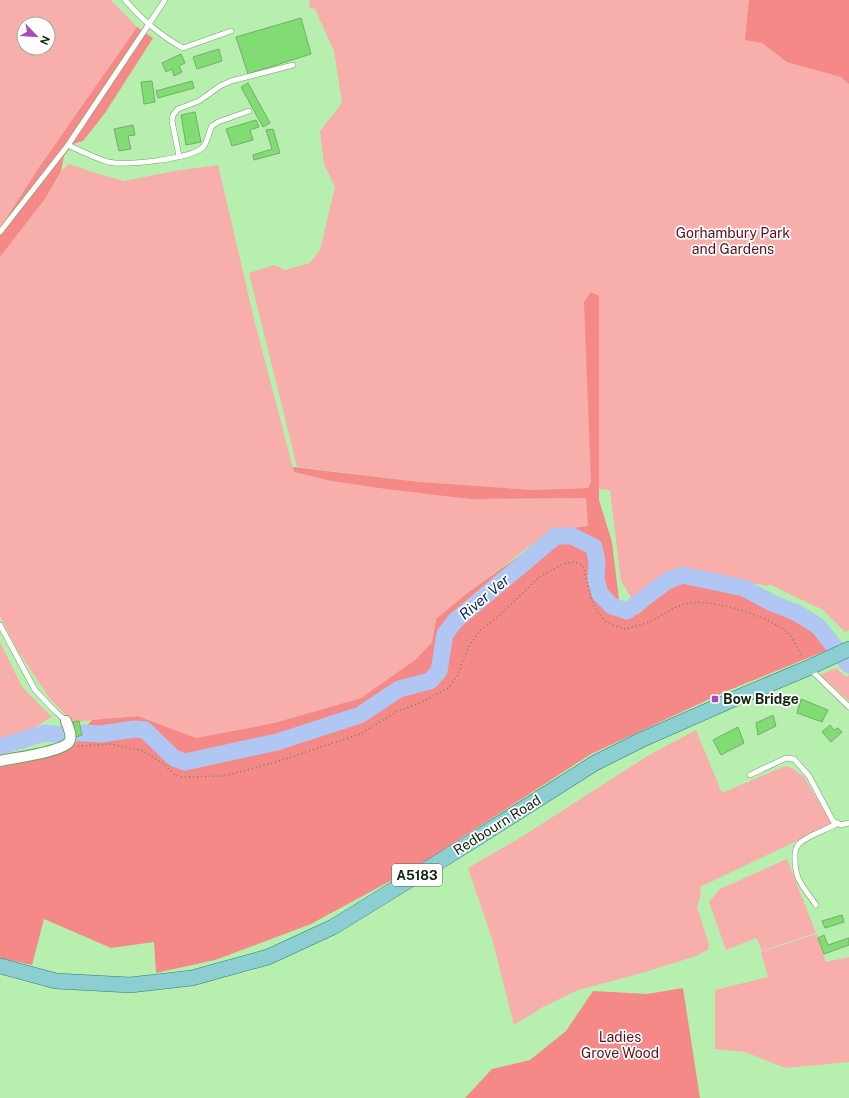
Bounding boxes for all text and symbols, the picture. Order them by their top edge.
north arrow [16,16,56,56]
text: N [38,34,52,47]
park label: Gorhambury Park and Gardens [676,225,790,257]
water label: River Ver [455,571,513,623]
place label: Bow Bridge [723,691,799,707]
marker: Bow Bridge [710,694,720,704]
street label: Redbourn Road [450,792,544,858]
road number: A5183 [392,864,442,886]
park label: Ladies Grove Wood [581,1029,659,1061]

